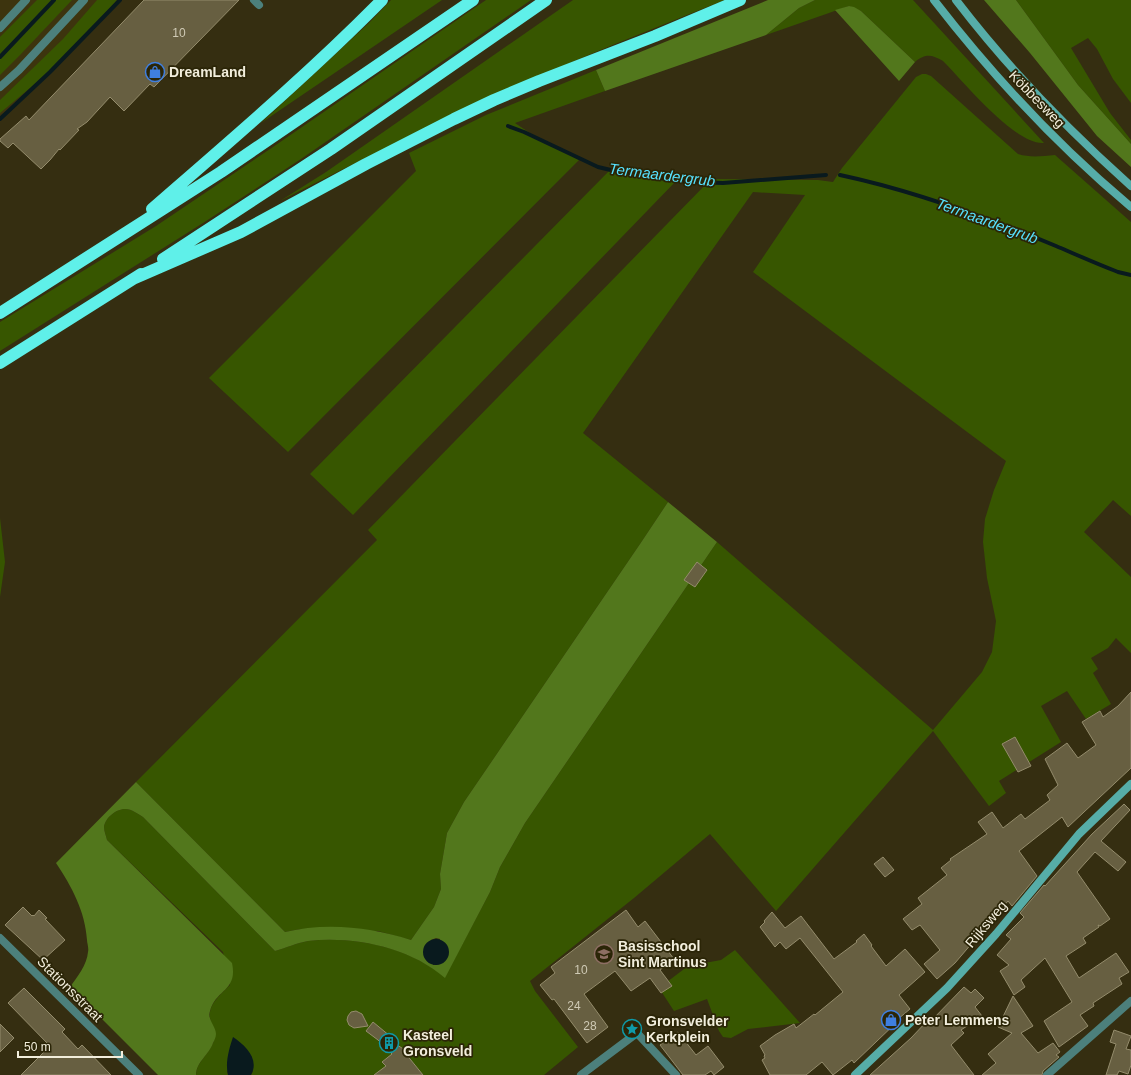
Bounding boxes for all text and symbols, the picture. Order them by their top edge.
house number: 10 [172,26,186,40]
shop icon: DreamLand [144,61,166,83]
place label: DreamLand [169,64,246,80]
street label: Köbbesweg [1006,67,1068,131]
water label: Termaardergrub [608,160,716,189]
water label: Termaardergrub [934,194,1040,247]
street label: Rijksweg [962,897,1010,951]
place label: Basisschool Sint Martinus [618,938,707,970]
school or university icon: Basisschool Sint Martinus [593,943,615,965]
street label: Stationsstraat [34,953,106,1025]
house number: 10 [574,963,588,977]
house number: 24 [567,999,581,1013]
shop icon: Peter Lemmens [880,1009,902,1031]
place label: Peter Lemmens [905,1012,1009,1028]
place label: Gronsvelder Kerkplein [646,1013,729,1045]
place icon: Gronsvelder Kerkplein [621,1018,643,1040]
house number: 28 [583,1019,597,1033]
place label: Kasteel Gronsveld [403,1027,472,1059]
building icon: Kasteel Gronsveld [378,1032,400,1054]
scale bar [18,1033,122,1059]
text: 50 m [24,1040,51,1054]

